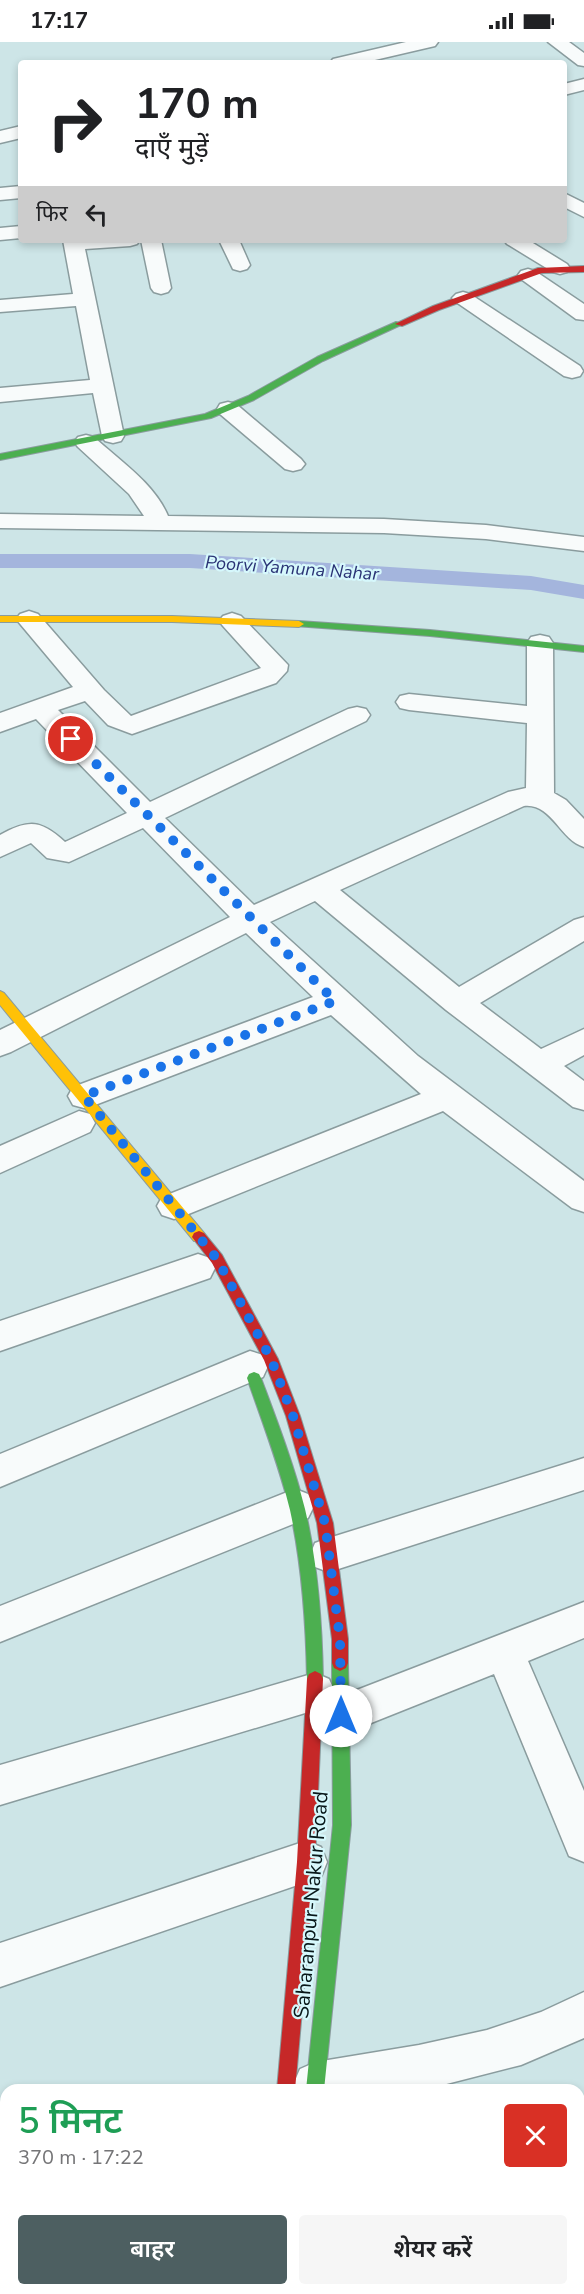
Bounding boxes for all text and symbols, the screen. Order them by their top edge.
text: 17:17 [30,6,88,36]
text: 170 m [135,76,259,133]
icon: right [36,84,114,162]
text: दाएँ मुड़ें [135,130,209,167]
icon: left [80,198,113,231]
text: फिर [36,199,68,229]
water label: Poorvi Yamuna Nahar [204,550,380,586]
pin [45,713,96,764]
icon: arrive [54,722,87,755]
position arrow [309,1684,373,1748]
street label: Saharanpur-Nakur Road [287,1790,335,2020]
text: 5 मिनट [18,2097,122,2146]
button: close [504,2104,567,2167]
text: 370 m · 17:22 [18,2144,144,2171]
button: बाहर [18,2215,287,2284]
button: शेयर करें [299,2215,567,2284]

